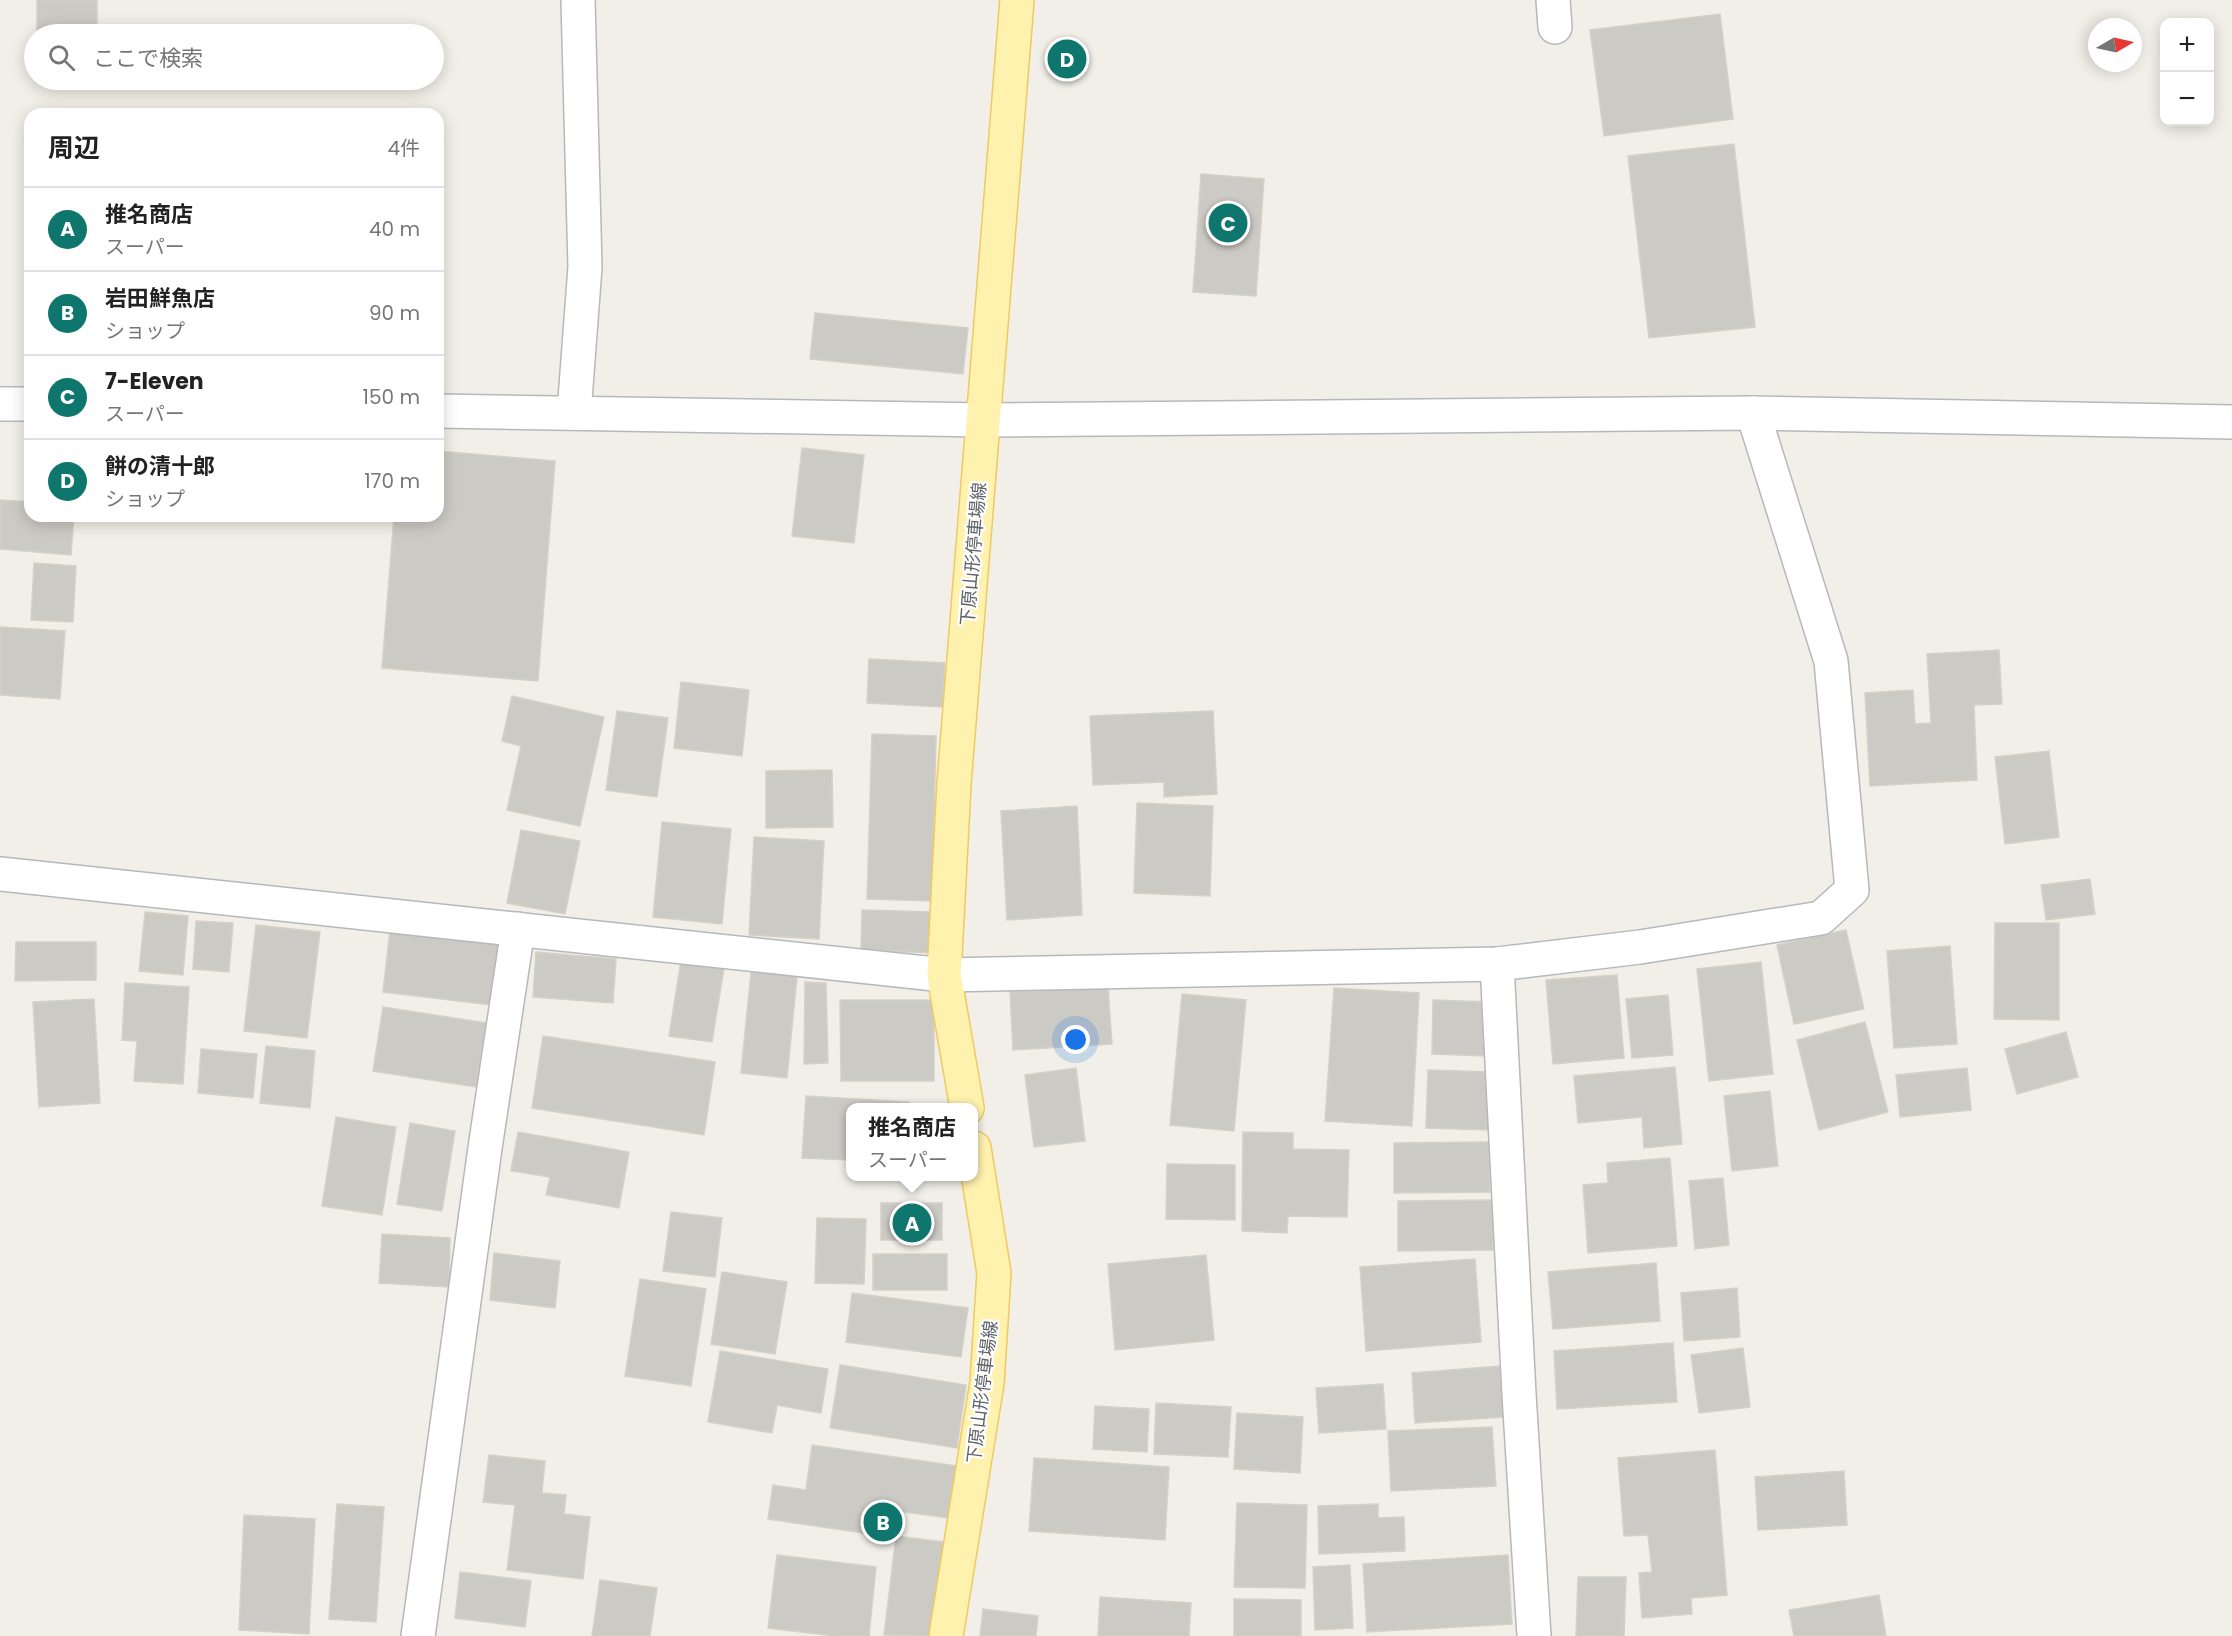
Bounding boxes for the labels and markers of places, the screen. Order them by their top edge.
pin: D [1048,36,1086,82]
pin: C [1208,200,1248,246]
pin: A [892,1200,932,1246]
pin: B [864,1500,902,1544]

